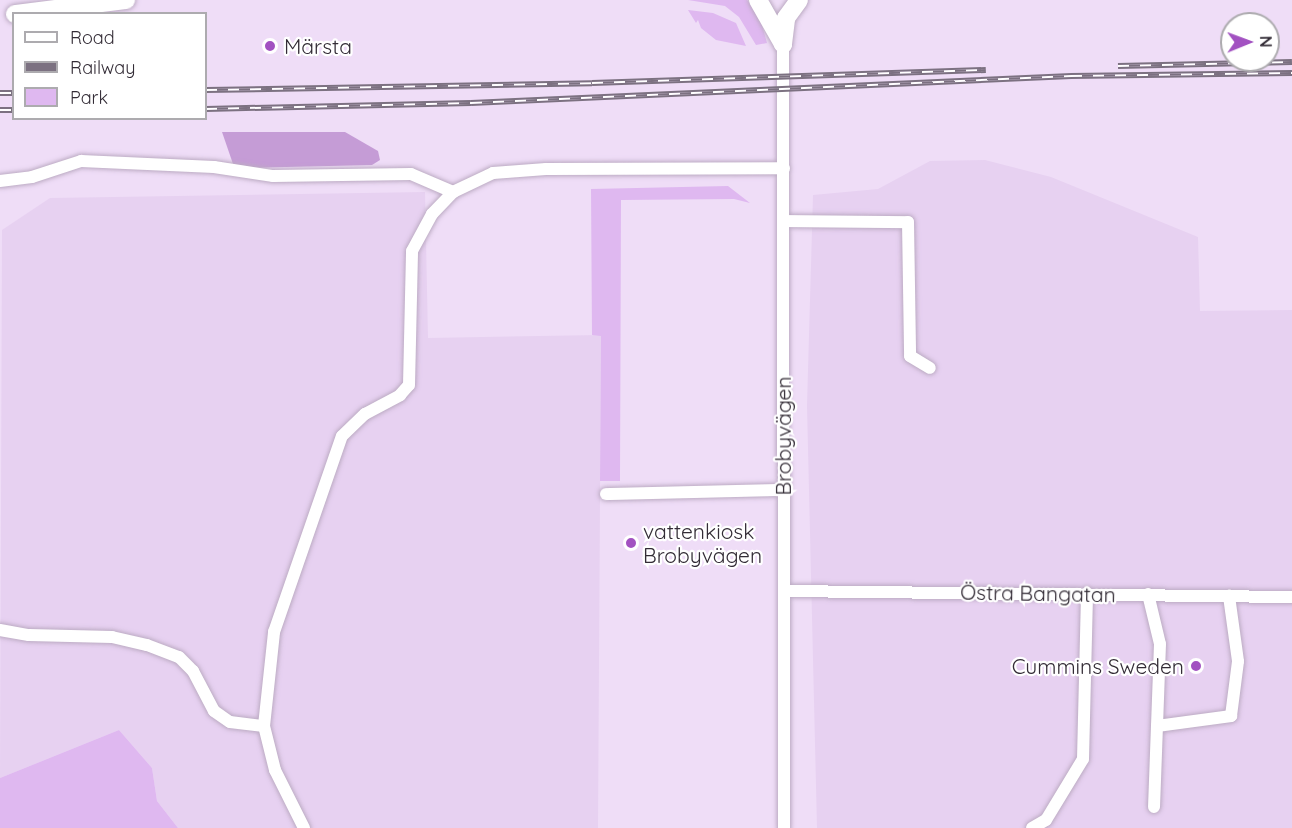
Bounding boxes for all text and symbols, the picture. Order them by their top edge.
legend [12,12,207,120]
north arrow [1220,12,1280,72]
text: Road [70,26,115,49]
place label: Märsta [284,33,352,59]
text: N [1256,36,1276,48]
marker: Märsta [261,37,279,55]
text: Railway [70,56,136,79]
text: Park [70,86,108,109]
street label: Brobyvägen [770,376,796,496]
place label: vattenkiosk Brobyvägen [643,518,762,568]
marker: vattenkiosk Brobyvägen [624,536,638,550]
street label: Östra Bangatan [960,579,1116,607]
place label: Cummins Sweden [1012,653,1184,679]
marker: Cummins Sweden [1189,659,1203,673]

